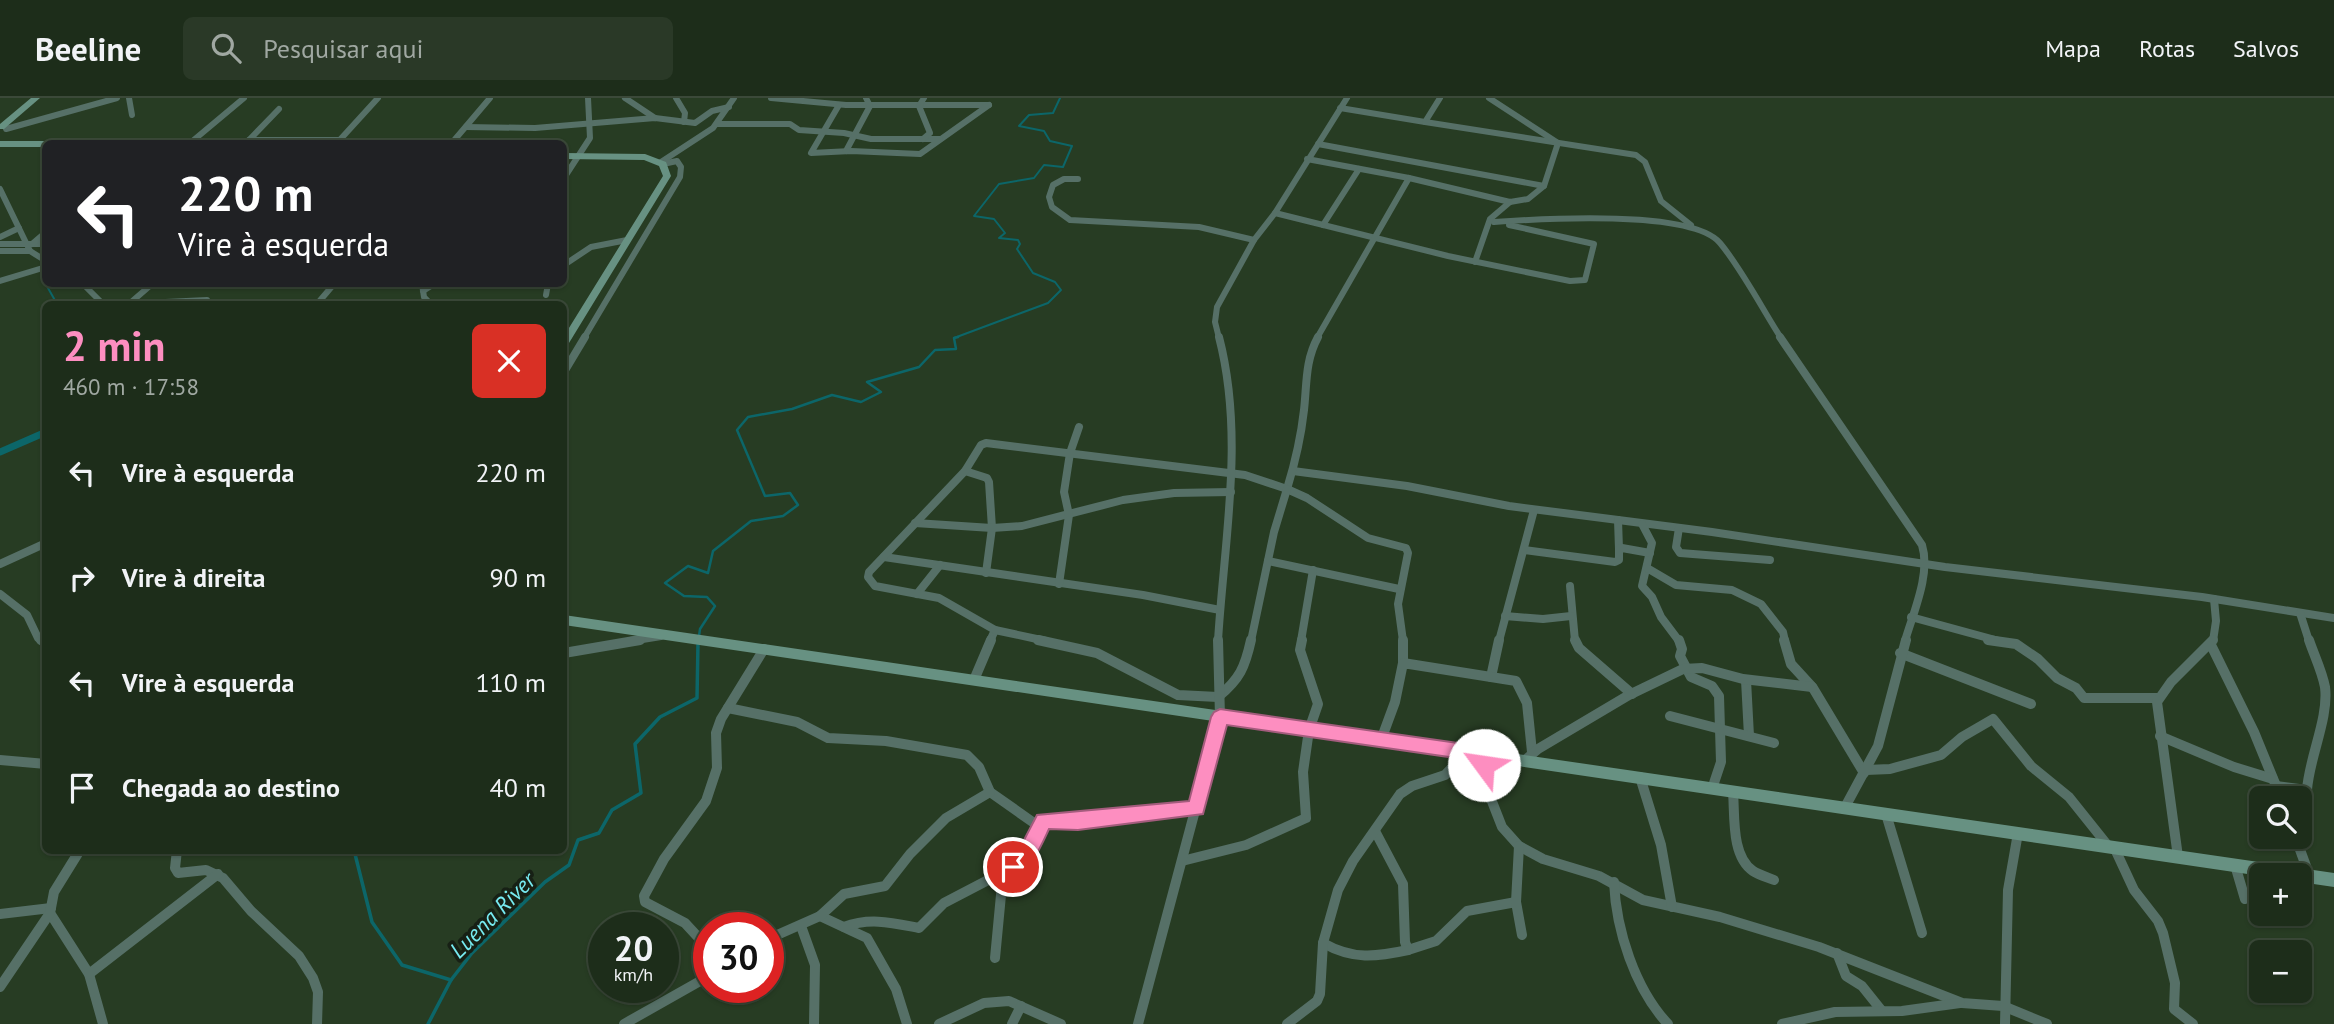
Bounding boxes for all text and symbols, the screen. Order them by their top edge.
search box [183,17,673,80]
text: Beeline [35,27,141,70]
icon: search [207,29,245,67]
text: Pesquisar aqui [263,32,423,65]
text: Mapa [2045,33,2101,64]
text: Rotas [2139,33,2195,64]
text: Salvos [2233,33,2299,64]
text: 220 m [178,161,313,225]
icon: left [63,168,154,259]
text: Vire à esquerda [178,223,389,265]
text: 2 min [63,318,165,373]
button: close [472,324,546,398]
text: 460 m · 17:58 [63,372,199,401]
icon: left [63,454,101,492]
text: Vire à esquerda [122,456,294,489]
text: 220 m [475,456,546,489]
icon: right [63,559,101,597]
text: Vire à direita [122,561,265,594]
text: 90 m [490,561,546,594]
icon: left [63,664,101,702]
text: Vire à esquerda [122,666,294,699]
text: 110 m [475,666,546,699]
position arrow [1447,728,1521,802]
icon: arrive [63,769,101,807]
text: Chegada ao destino [122,771,340,804]
text: 40 m [490,771,546,804]
map controls [2249,786,2312,1003]
button: search [2249,786,2312,849]
pin [983,837,1043,897]
icon: arrive [994,848,1032,886]
button: + [2249,863,2312,926]
water label: Luena River [443,865,542,964]
speed limit sign: 30 [693,912,784,1003]
text: 20 [614,925,653,971]
button: − [2249,940,2312,1003]
text: km/h [614,963,653,986]

